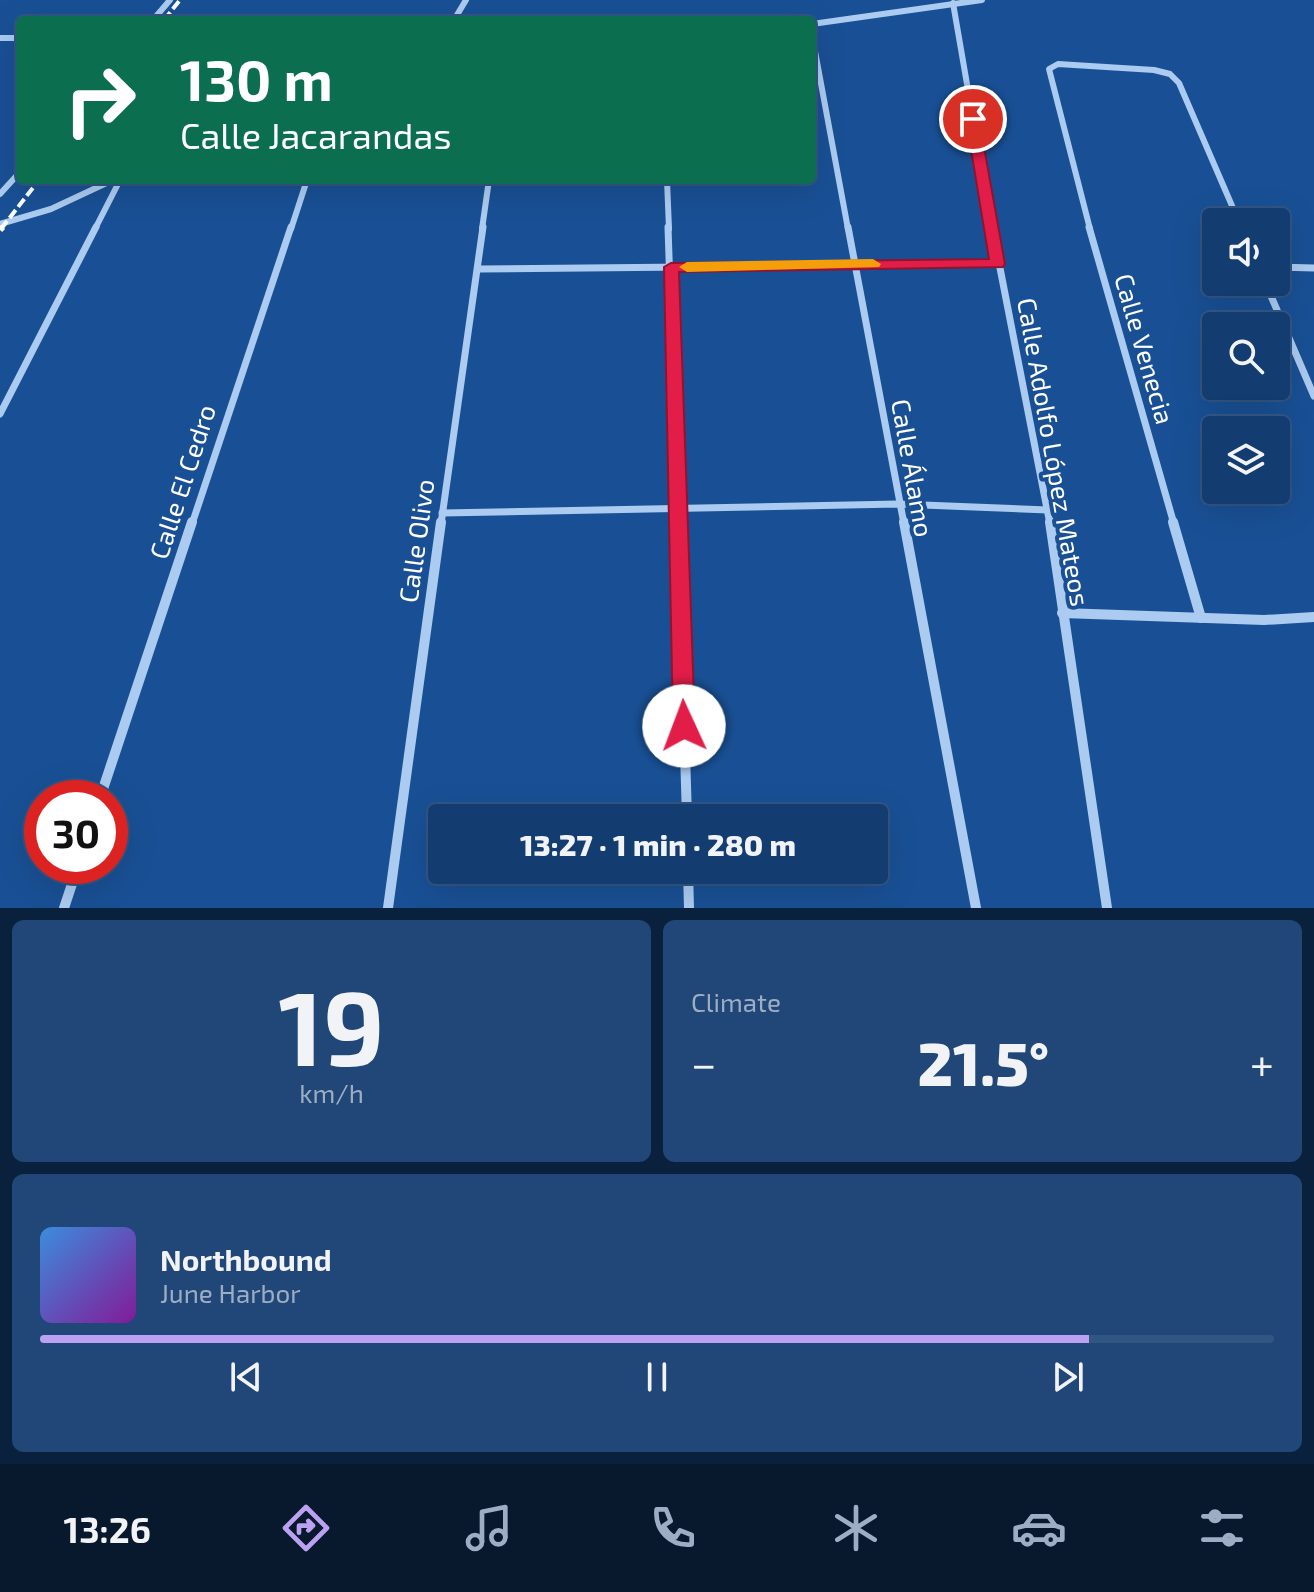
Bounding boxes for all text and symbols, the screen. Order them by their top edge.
text: 130 m [180,45,333,112]
icon: right [48,48,152,152]
pin [939,85,1007,153]
icon: arrive [951,97,995,141]
text: Calle Jacarandas [180,113,451,156]
map controls [1202,208,1290,504]
button: sound [1202,208,1290,296]
street label: Calle Venecia [1109,270,1182,427]
street label: Calle Adolfo López Mateos [1012,295,1097,608]
button: search [1202,312,1290,400]
street label: Calle Álamo [886,396,941,539]
street label: Calle El Cedro [142,401,221,563]
button: layers [1202,416,1290,504]
street label: Calle Olivo [392,477,440,604]
position arrow [642,684,726,768]
speed limit sign: 30 [24,780,128,884]
text: 13:27 · 1 min · 280 m [520,826,796,862]
text: 19 [278,962,385,1087]
text: Climate [691,986,781,1017]
text: 21.5° [918,1026,1049,1098]
text: − [691,1036,717,1089]
text: + [1250,1036,1274,1089]
text: km/h [299,1077,364,1108]
text: Northbound [160,1241,332,1277]
text: June Harbor [160,1277,301,1308]
icon: previous [224,1355,268,1399]
icon: pause [635,1355,679,1399]
icon: next [1046,1355,1090,1399]
icon: directions [278,1500,334,1556]
icon: music [461,1500,517,1556]
icon: phone [645,1500,701,1556]
icon: climate [828,1500,884,1556]
icon: car [1011,1500,1067,1556]
icon: filters [1194,1500,1250,1556]
text: 13:26 [64,1507,151,1550]

